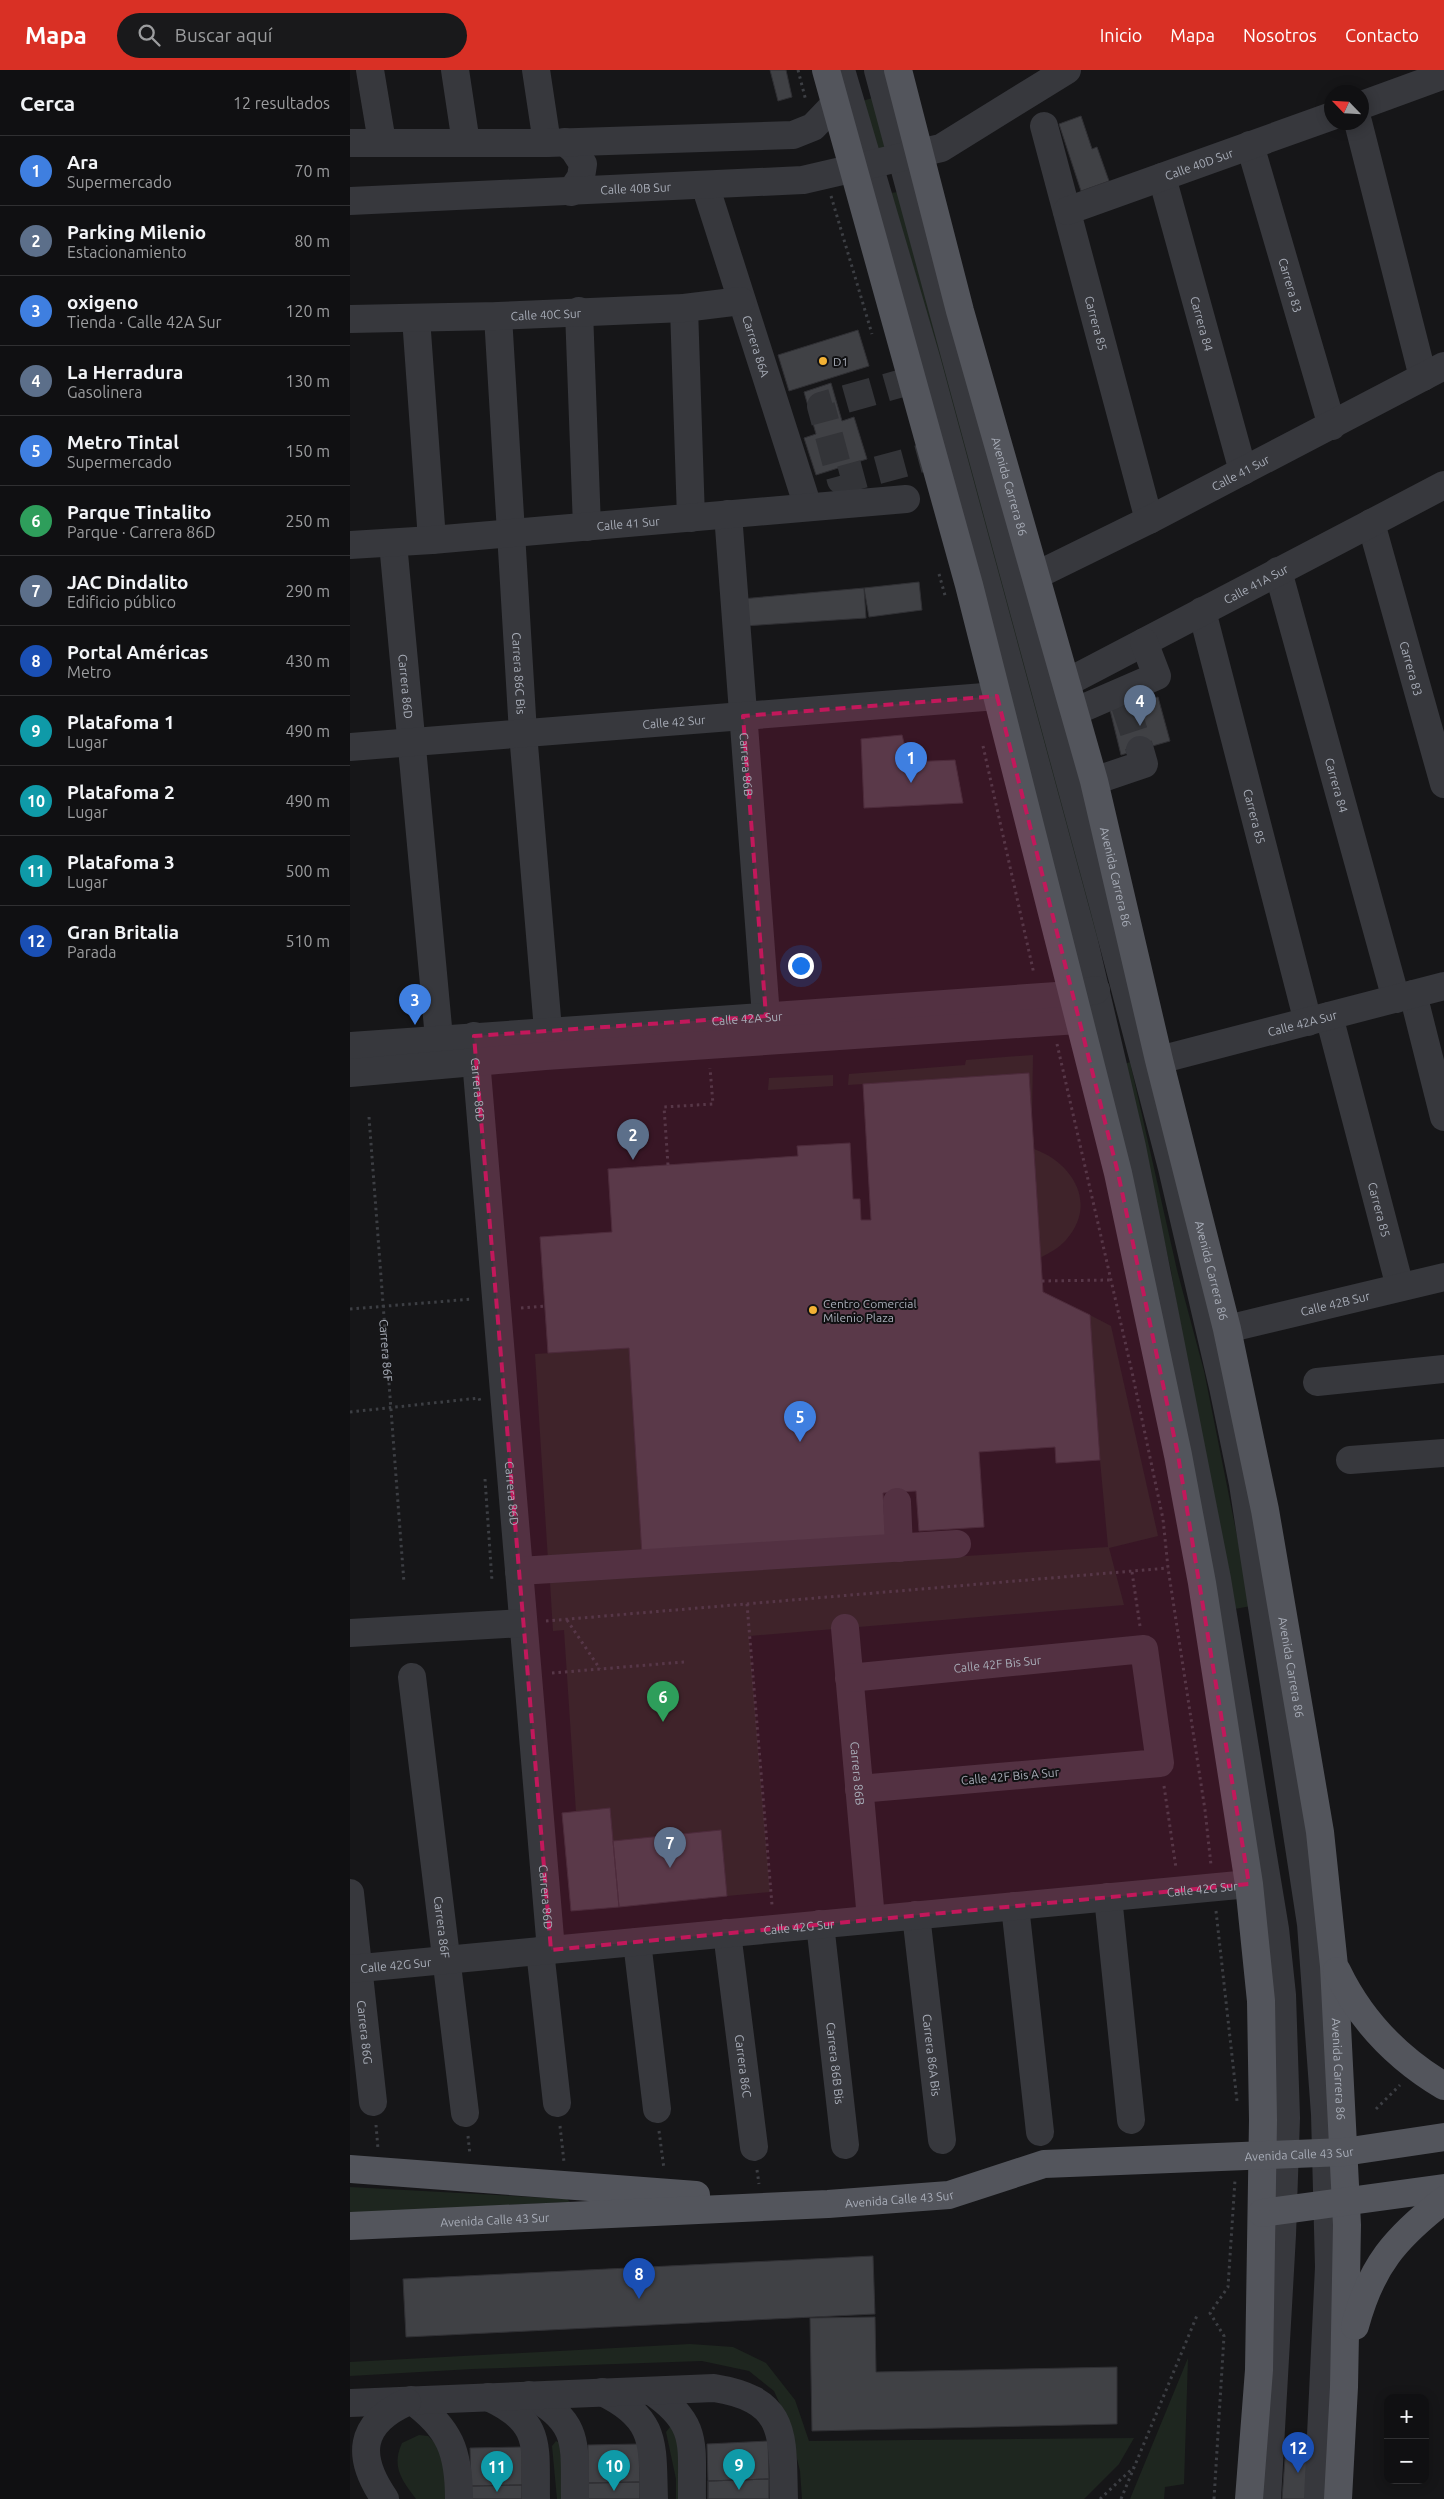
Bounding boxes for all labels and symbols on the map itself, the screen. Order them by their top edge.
north arrow [1324,85,1369,130]
street label: Calle 40D Sur [1163,145,1235,182]
street label: Calle 40B Sur [600,180,672,196]
street label: Carrera 83 [1277,256,1305,314]
street label: Carrera 85 [1083,294,1110,352]
street label: Carrera 84 [1189,295,1216,353]
street label: Calle 40C Sur [510,306,582,322]
street label: Carrera 86A [741,313,773,379]
marker: D1 [817,355,829,367]
place label: D1 [833,355,848,368]
street label: Avenida Carrera 86 [990,435,1030,537]
street label: Calle 41 Sur [1209,452,1272,493]
street label: Calle 41 Sur [596,514,661,532]
street label: Calle 41A Sur [1221,561,1290,606]
street label: Carrera 86C Bis [510,632,528,715]
street label: Carrera 83 [1398,640,1426,697]
street label: Carrera 86D [397,654,416,719]
pin: 4 [1124,685,1156,726]
street label: Calle 42 Sur [642,712,706,730]
street label: Carrera 86B [738,732,756,797]
pin: 1 [895,742,927,783]
street label: Carrera 84 [1323,756,1351,814]
street label: Carrera 85 [1242,787,1268,845]
street label: Avenida Carrera 86 [1098,826,1134,928]
your location [788,953,814,979]
pin: 3 [399,984,431,1025]
street label: Calle 42A Sur [1266,1007,1339,1038]
street label: Calle 42A Sur [711,1009,783,1027]
street label: Carrera 86D [469,1057,488,1123]
pin: 2 [617,1119,649,1160]
street label: Carrera 85 [1366,1181,1393,1238]
street label: Avenida Carrera 86 [1193,1219,1231,1322]
street label: Calle 42B Sur [1299,1288,1371,1318]
place label: Centro Comercial Milenio Plaza [823,1297,917,1324]
marker: Centro Comercial Milenio Plaza [807,1304,819,1316]
street label: Carrera 86F [378,1319,395,1382]
pin: 5 [784,1401,816,1442]
street label: Carrera 86D [503,1461,522,1526]
street label: Avenida Carrera 86 [1277,1616,1307,1719]
street label: Calle 42F Bis Sur [953,1653,1042,1674]
pin: 6 [647,1681,679,1722]
street label: Carrera 86B [849,1741,867,1806]
street label: Calle 42F Bis A Sur [960,1765,1060,1787]
pin: 7 [654,1827,686,1868]
street label: Carrera 86D [537,1864,556,1930]
street label: Calle 42G Sur [1166,1879,1239,1898]
street label: Carrera 86F [432,1895,453,1959]
street label: Calle 42G Sur [763,1917,836,1936]
street label: Calle 42G Sur [360,1955,432,1974]
street label: Carrera 86G [355,2000,375,2065]
street label: Carrera 86A Bis [921,2013,943,2097]
street label: Avenida Carrera 86 [1330,2018,1348,2121]
street label: Carrera 86B Bis [825,2021,847,2105]
street label: Carrera 86C [733,2034,754,2099]
street label: Avenida Calle 43 Sur [1244,2144,1355,2162]
street label: Avenida Calle 43 Sur [844,2187,956,2209]
street label: Avenida Calle 43 Sur [440,2210,550,2228]
pin: 8 [623,2258,655,2299]
pin: 12 [1282,2432,1314,2473]
pin: 9 [723,2449,755,2490]
pin: 10 [598,2450,630,2491]
pin: 11 [481,2451,513,2492]

